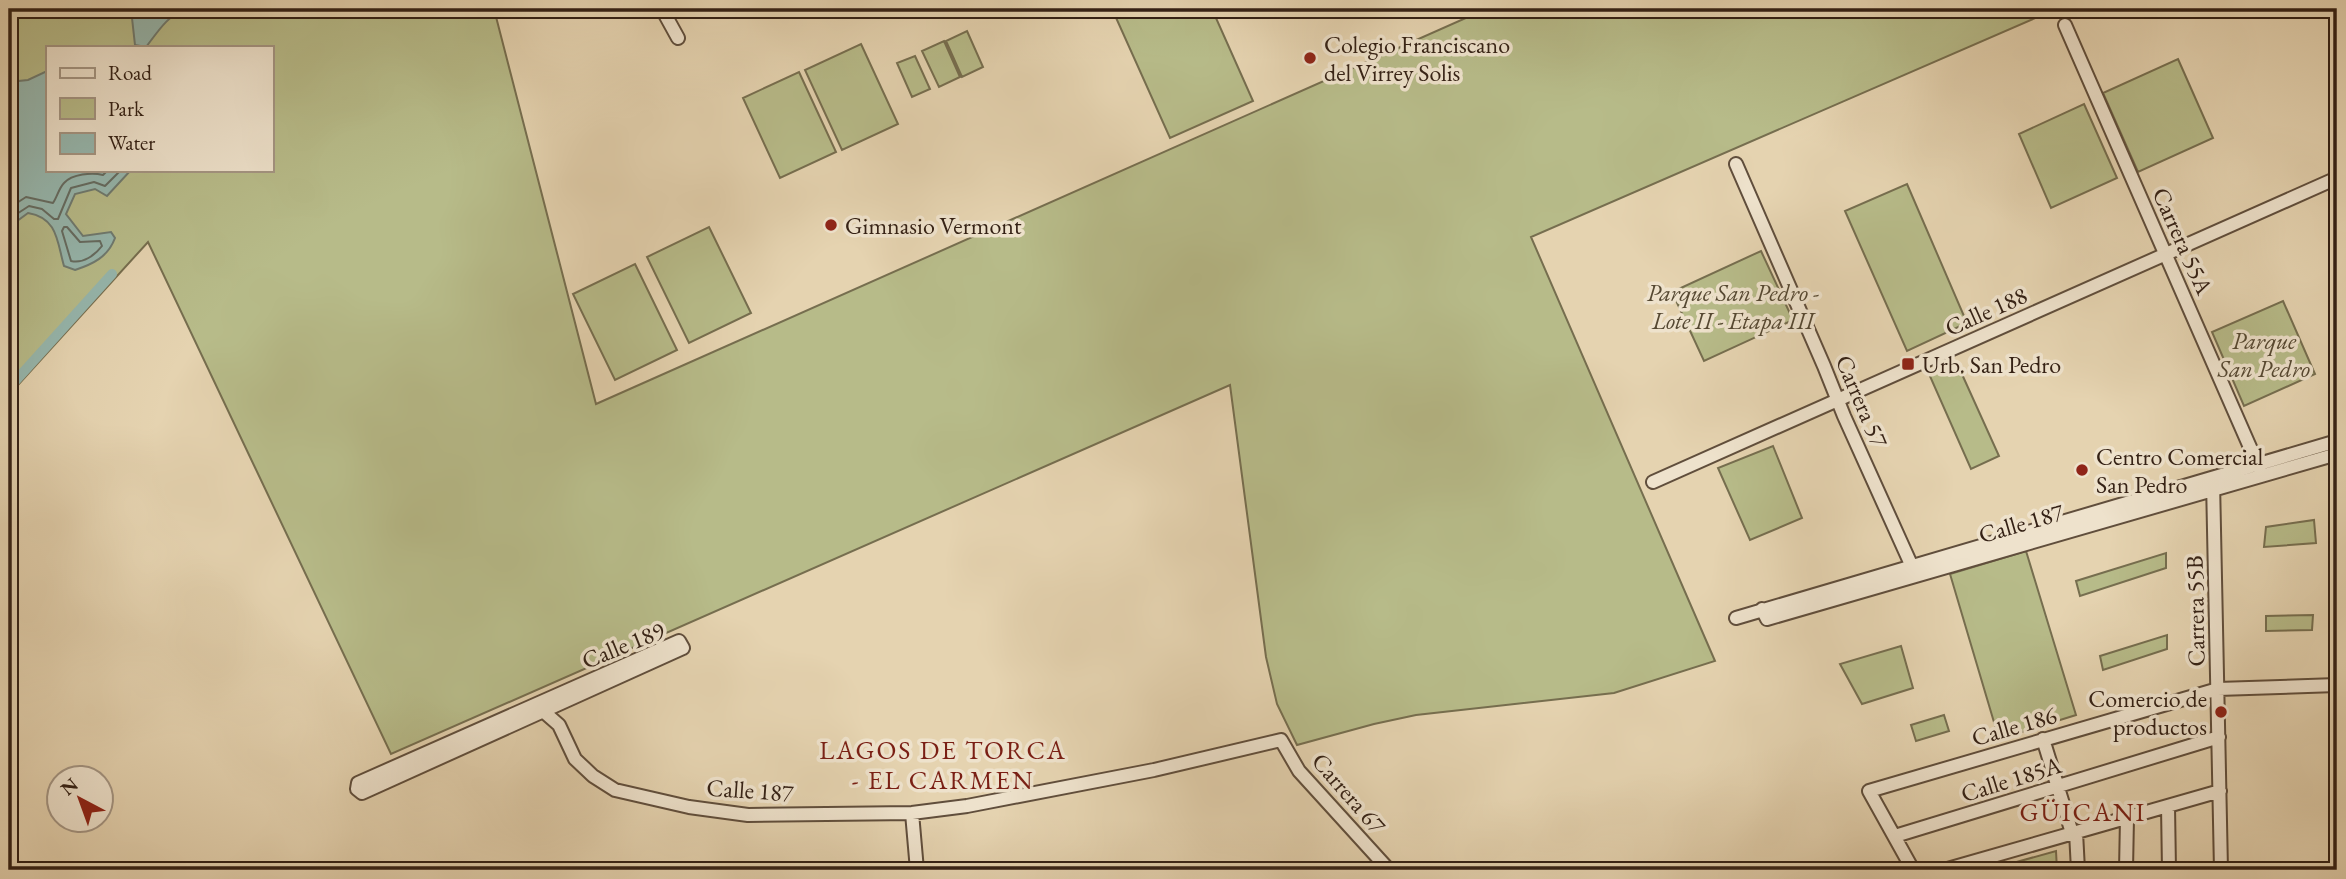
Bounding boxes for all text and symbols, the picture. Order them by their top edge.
place label: Colegio Franciscano del Virrey Solis [1324,29,1510,88]
legend [46,46,273,172]
marker: Colegio Franciscano del Virrey Solis [1302,50,1318,66]
text: Road [108,59,152,86]
text: Park [108,95,145,122]
text: Water [108,129,155,156]
street label: Carrera 55A [2146,183,2221,300]
place label: Gimnasio Vermont [845,210,1022,241]
marker: Gimnasio Vermont [823,217,839,233]
park label: Parque San Pedro - Lote II - Etapa III [1647,277,1819,336]
street label: Calle 188 [1940,279,2032,343]
park label: Parque San Pedro [2217,325,2310,384]
place label: Urb. San Pedro [1922,349,2061,380]
street label: Carrera 57 [1829,350,1895,452]
marker: Urb. San Pedro [1900,356,1916,372]
place label: Centro Comercial San Pedro [2096,441,2263,500]
marker: Centro Comercial San Pedro [2074,462,2090,478]
street label: Calle 187 [1975,496,2067,550]
street label: Carrera 55B [2179,555,2211,667]
street label: Calle 189 [577,614,670,676]
place label: Comercio de productos [2088,683,2207,742]
street label: Calle 186 [1968,699,2060,753]
marker: Comercio de productos [2213,704,2229,720]
district label: LAGOS DE TORCA - EL CARMEN [819,733,1067,797]
street label: Carrera 67 [1305,746,1393,840]
street label: Calle 185A [1957,749,2065,809]
north arrow [46,764,116,834]
text: N [55,772,84,801]
street label: Calle 187 [706,772,795,809]
district label: GÜICANI [2020,795,2146,829]

